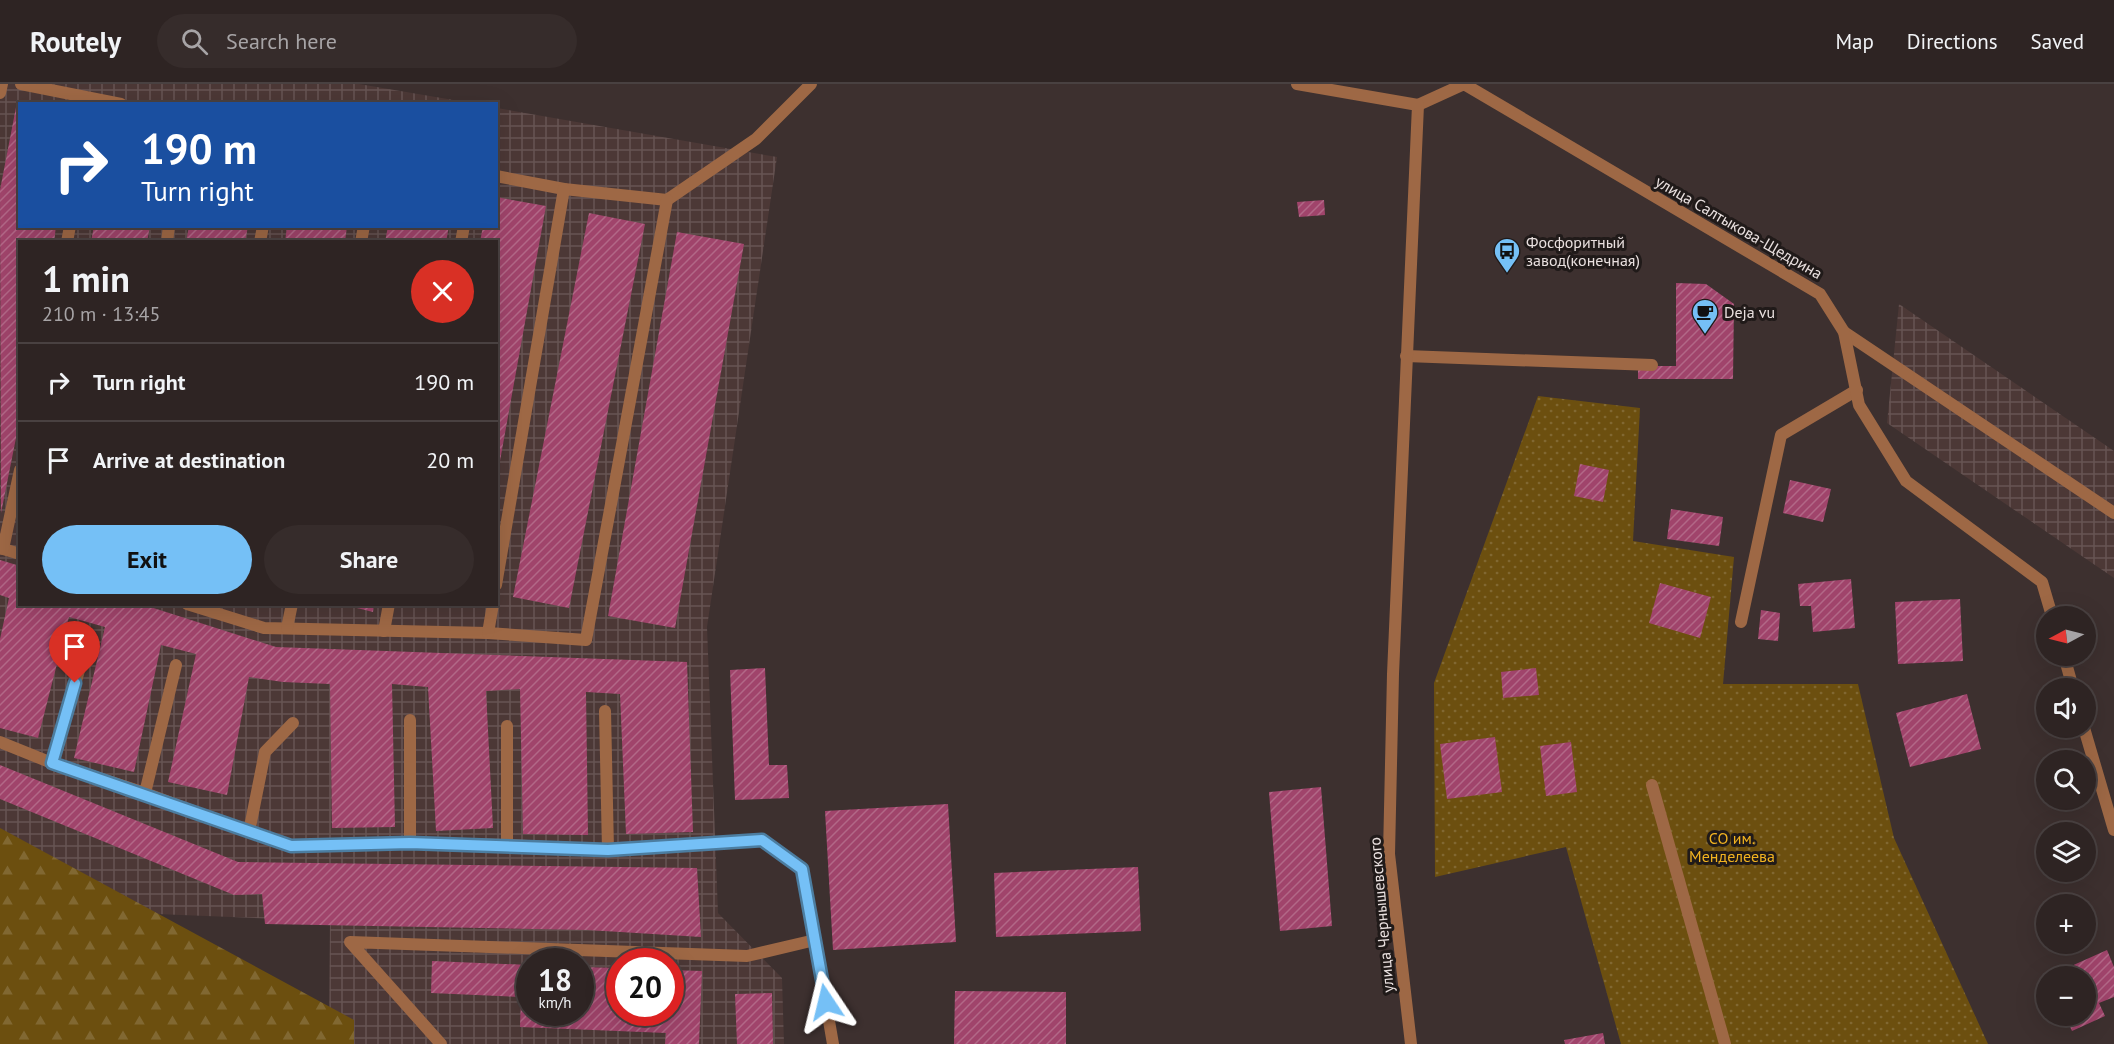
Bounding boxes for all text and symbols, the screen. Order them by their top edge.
search box [157,14,577,68]
text: Routely [30,23,121,60]
icon: search [178,25,211,58]
text: Search here [226,27,337,55]
text: Map [1835,28,1874,55]
text: Directions [1907,28,1998,55]
text: Saved [2031,28,2084,55]
text: 190 m [141,121,257,176]
icon: right [42,126,120,204]
street label: улица Салтыкова-Щедрина [1652,171,1826,283]
text: Turn right [141,174,254,208]
place label: Фосфоритный завод(конечная) [1526,232,1640,270]
bus stop icon: Фосфоритный завод(конечная) [1492,236,1522,274]
text: 1 min [42,255,130,302]
button: close [411,260,474,323]
cafe icon: Deja vu [1690,297,1720,335]
text: 210 m · 13:45 [42,301,160,327]
place label: Deja vu [1724,302,1775,322]
icon: right [42,366,75,399]
text: Turn right [93,368,185,396]
text: 190 m [414,368,474,396]
icon: arrive [42,444,75,477]
text: Arrive at destination [93,446,285,474]
text: 20 m [426,446,474,474]
button: Exit [42,525,252,594]
button: Share [264,525,474,594]
north arrow [2036,606,2096,666]
map controls [2036,606,2096,1026]
pin [49,621,100,683]
icon: arrive [58,630,91,663]
button: sound [2036,678,2096,738]
button: search [2036,750,2096,810]
button: layers [2036,822,2096,882]
park label: СО им. Менделеева [1689,828,1775,866]
street label: улица Чернышевского [1364,836,1398,994]
button: + [2036,894,2096,954]
speed limit sign: 20 [606,948,684,1026]
text: 18 [538,960,572,999]
button: − [2036,966,2096,1026]
position arrow [794,970,858,1034]
text: km/h [539,993,571,1012]

